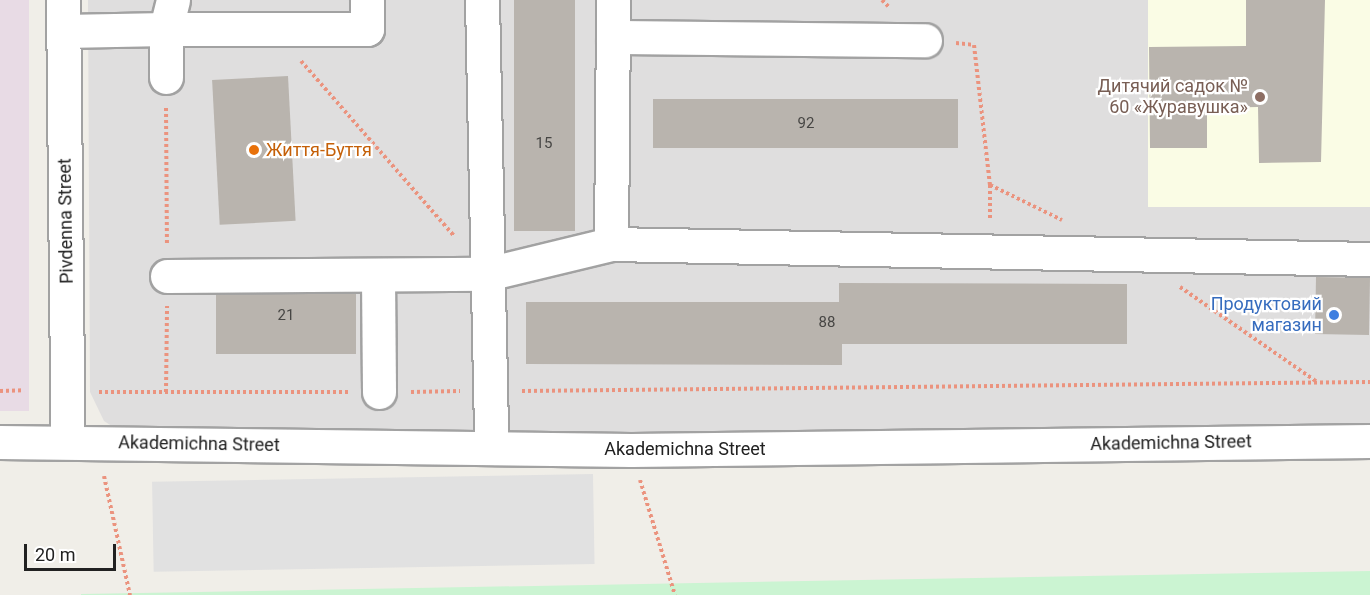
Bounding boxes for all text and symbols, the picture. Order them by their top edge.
place label: Дитячий садок № 60 «Журавушка» [1097,76,1248,118]
marker: Дитячий садок № 60 «Журавушка» [1253,90,1267,104]
house number: 92 [798,115,814,133]
house number: 15 [536,135,552,153]
place label: Життя-Буття [266,139,372,161]
marker: Життя-Буття [247,143,261,157]
street label: Pivdenna Street [54,158,78,284]
place label: Продуктовий магазин [1211,294,1322,336]
house number: 21 [278,307,294,325]
marker: Продуктовий магазин [1327,308,1341,322]
house number: 88 [819,314,835,332]
street label: Akademichna Street [1090,431,1252,455]
street label: Akademichna Street [118,432,280,456]
street label: Akademichna Street [604,438,766,460]
scale bar [27,532,118,570]
text: 20 m [35,544,75,565]

